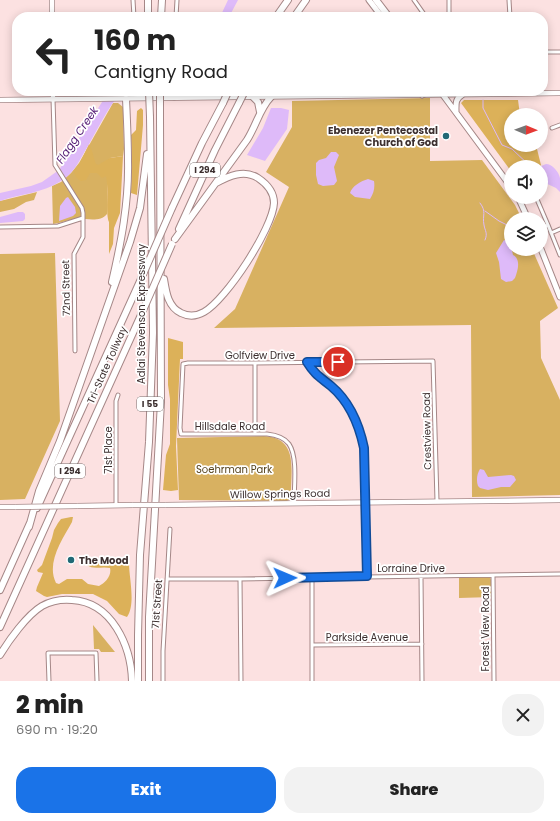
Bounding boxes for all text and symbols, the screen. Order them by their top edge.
text: 160 m [94,21,176,60]
icon: left [28,28,80,80]
text: Cantigny Road [94,59,228,84]
water label: Flagg Creek [52,102,103,167]
north arrow [504,108,548,152]
map controls [504,108,548,256]
place label: Ebenezer Pentecostal Church of God [328,123,438,150]
marker: Ebenezer Pentecostal Church of God [441,131,451,141]
button: sound [504,160,548,204]
road number: I 294 [190,163,220,177]
button: layers [504,212,548,256]
street label: Adlai Stevenson Expressway [134,244,149,384]
street label: 72nd Street [58,259,74,316]
street label: Tri-State Tollway [83,324,131,406]
pin [321,345,355,379]
street label: Golfview Drive [225,348,295,363]
icon: arrive [327,351,349,373]
street label: Crestview Road [419,392,435,470]
road number: I 55 [137,397,163,411]
street label: Hillsdale Road [195,419,265,434]
street label: 71st Place [101,426,116,474]
park label: Soehrman Park [196,462,273,477]
road number: I 294 [55,464,85,478]
street label: Willow Springs Road [230,486,330,502]
place label: The Mood [79,553,129,568]
marker: The Mood [66,555,76,565]
position arrow [264,557,306,599]
street label: Lorraine Drive [377,561,445,576]
street label: 71st Street [148,578,166,629]
street label: Forest View Road [478,586,493,672]
street label: Parkside Avenue [326,630,408,645]
text: 2 min [16,688,84,721]
button: close [502,694,544,736]
text: 690 m · 19:20 [16,720,98,739]
button: Exit [16,767,276,813]
button: Share [284,767,544,813]

